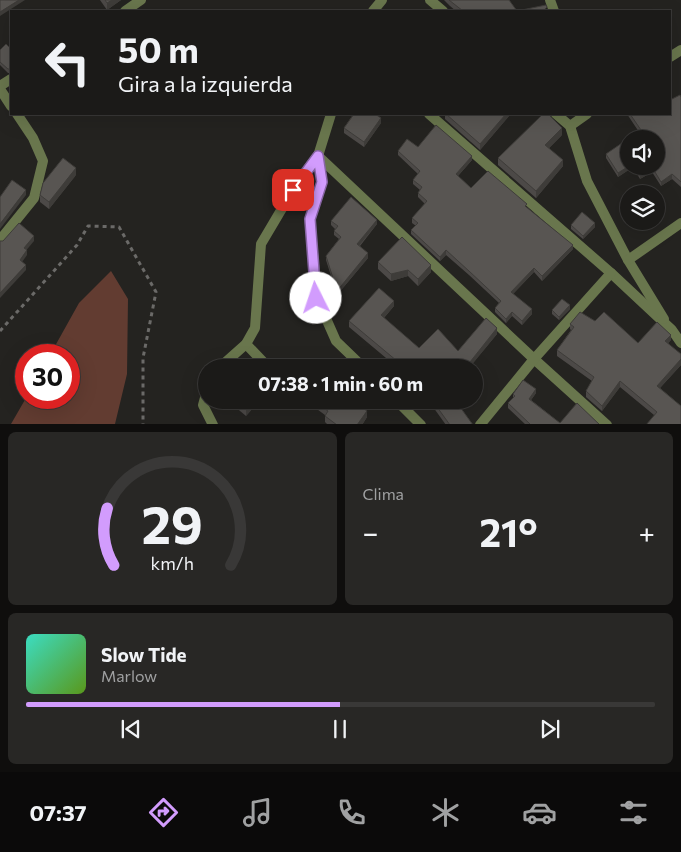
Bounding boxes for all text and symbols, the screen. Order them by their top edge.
text: 50 m [118,27,199,70]
icon: left [35,30,100,95]
text: Gira a la izquierda [118,70,293,97]
map controls [620,130,665,230]
button: sound [620,130,665,175]
pin [272,169,314,211]
icon: arrive [279,176,307,204]
button: layers [620,185,665,230]
position arrow [289,271,341,323]
speed limit sign: 30 [15,344,80,409]
text: 07:38 · 1 min · 60 m [258,372,423,395]
text: Clima [363,484,404,503]
text: 29 [142,491,203,555]
text: 21° [479,508,538,555]
text: − [363,515,378,549]
text: + [639,515,655,549]
text: km/h [151,552,194,574]
text: Slow Tide [101,643,187,666]
text: Marlow [101,666,157,685]
icon: previous [117,715,145,743]
icon: pause [326,715,354,743]
icon: next [536,715,564,743]
icon: directions [146,795,181,830]
icon: music [240,795,275,830]
icon: phone [334,795,369,830]
icon: climate [428,795,463,830]
icon: car [522,795,557,830]
icon: filters [616,795,651,830]
text: 07:37 [30,799,87,826]

